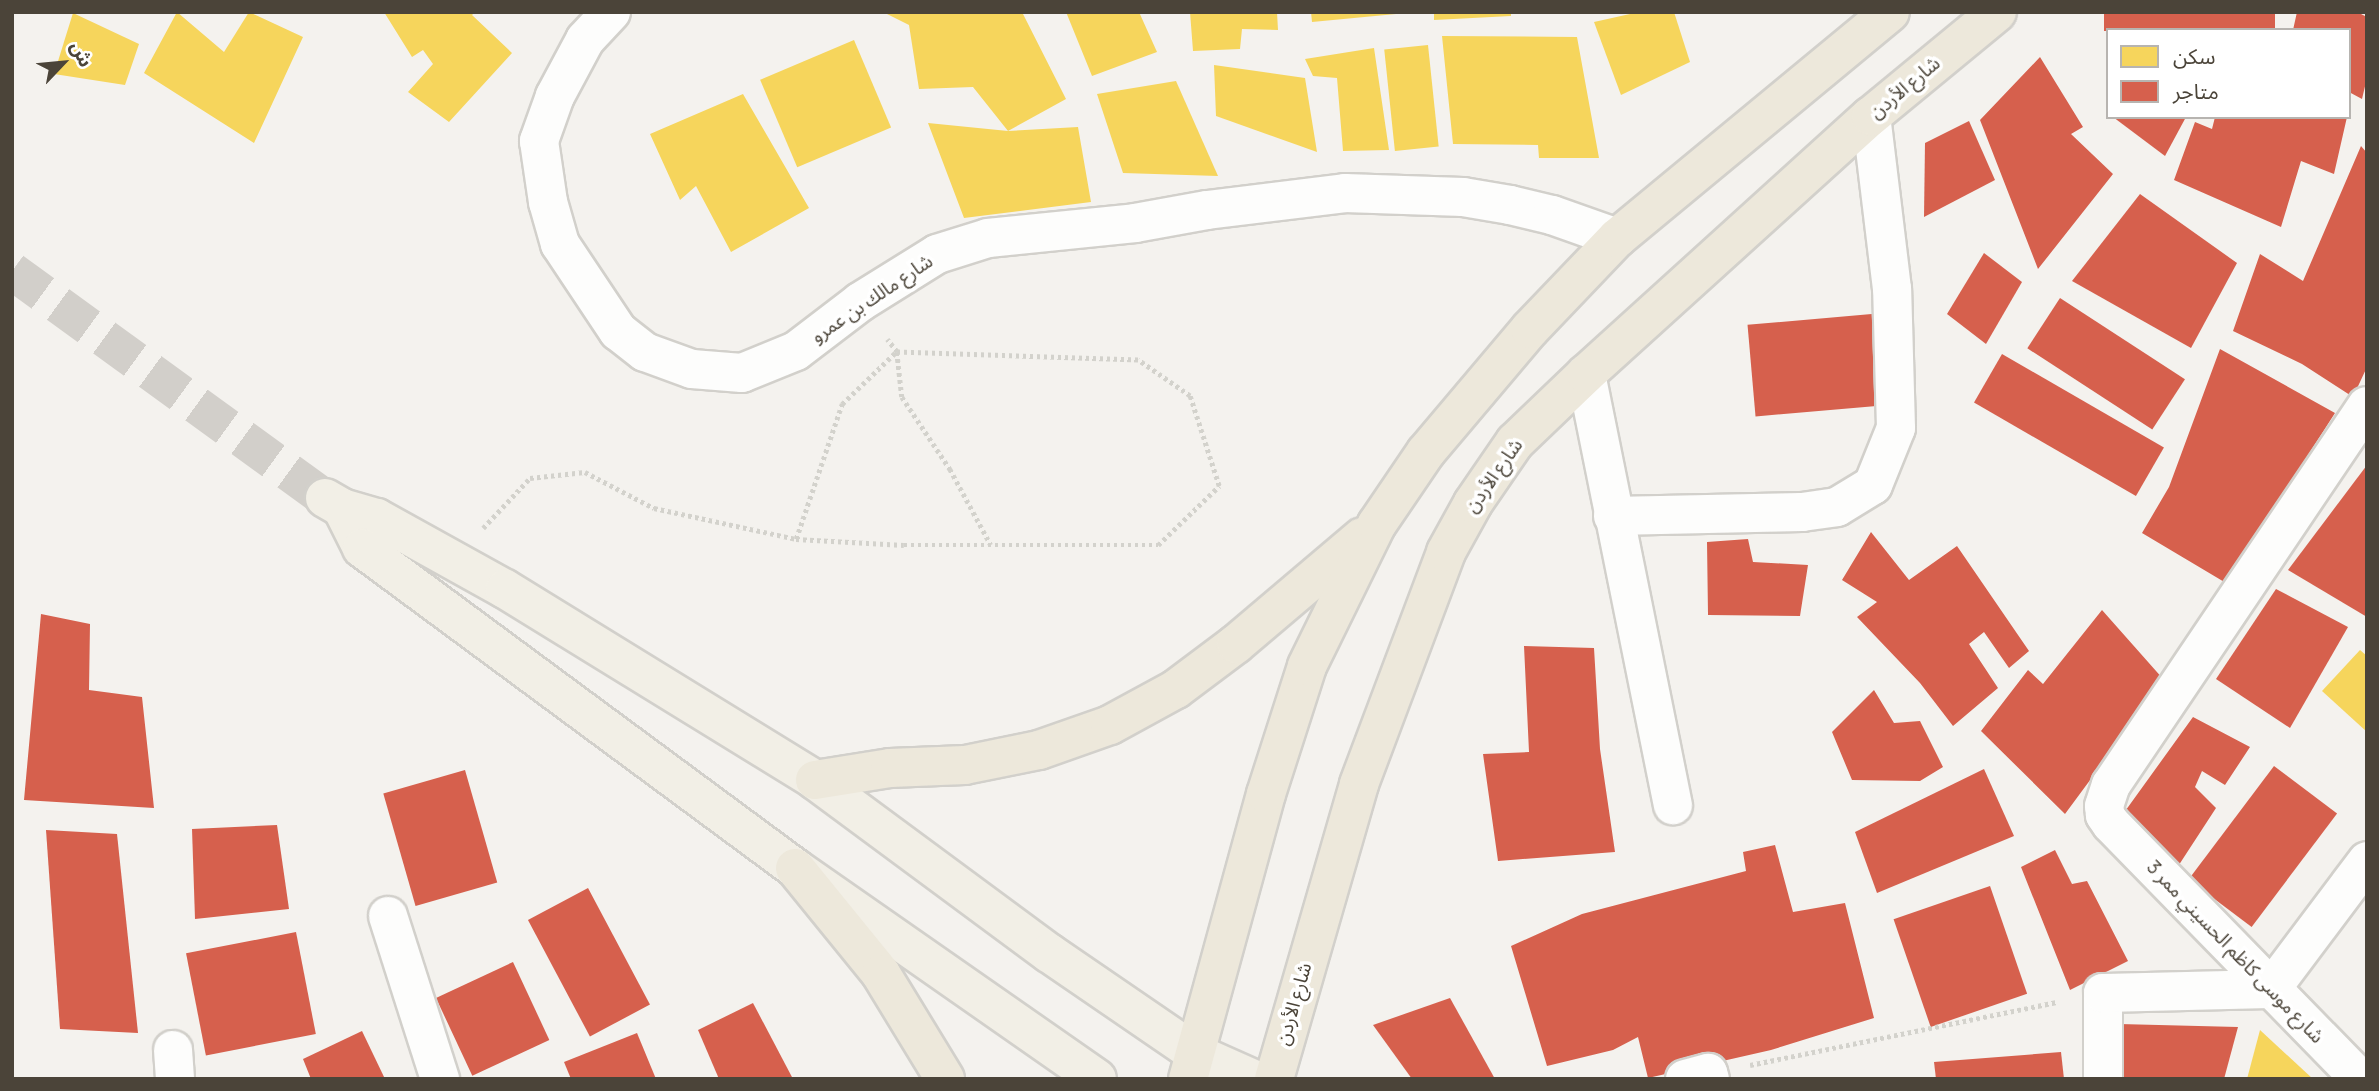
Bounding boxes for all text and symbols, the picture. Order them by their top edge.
north arrow [28,28,98,98]
legend [2106,28,2351,119]
text: ش [64,36,99,71]
text: سكن [2173,42,2215,70]
street label: شارع الأردن [1865,52,1945,124]
text: متاجر [2173,77,2219,105]
street label: شارع مالك بن عمرو [807,250,937,348]
street label: شارع الأردن [1460,435,1528,517]
street label: شارع موسى كاظم الحسيني ممر 3 [2142,856,2328,1048]
street label: شارع الأردن [1271,960,1317,1048]

